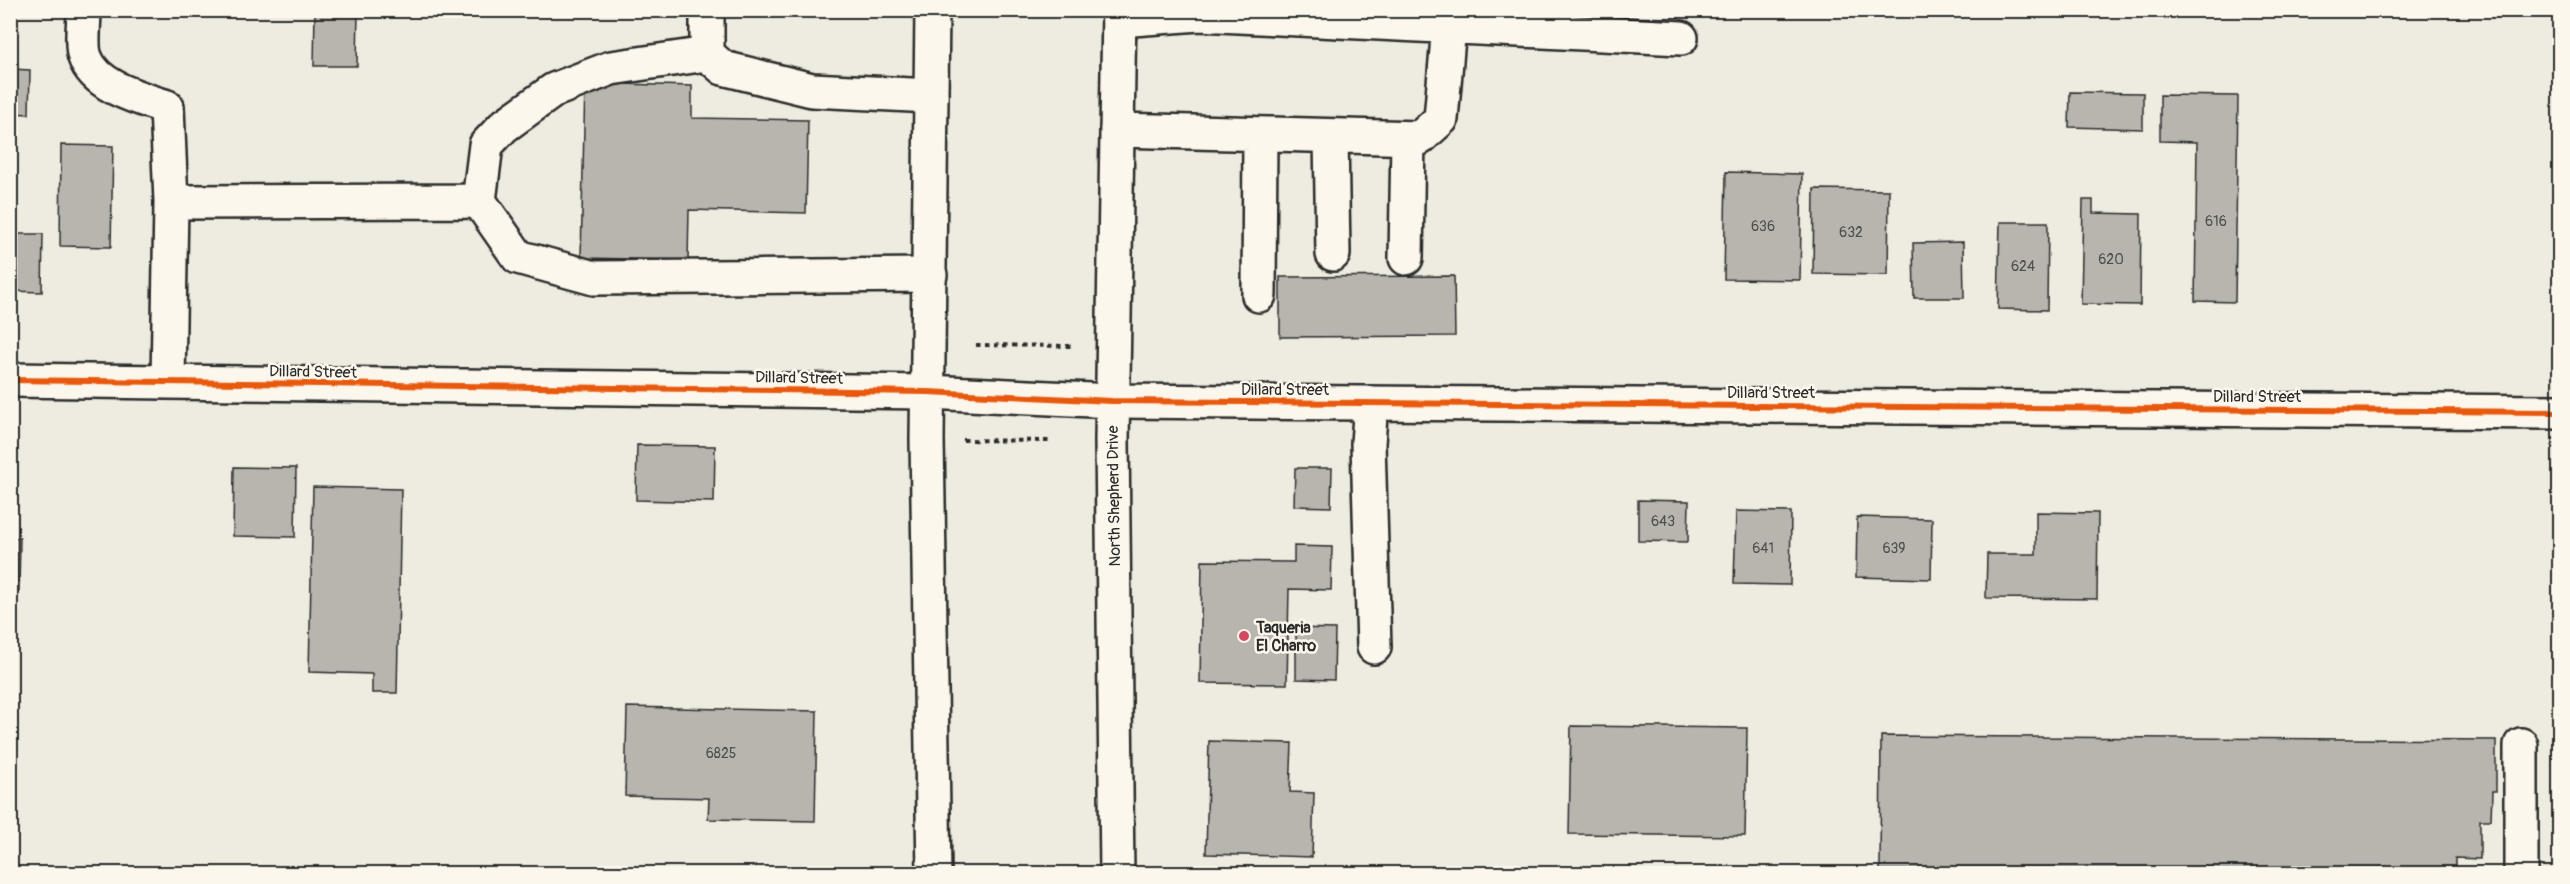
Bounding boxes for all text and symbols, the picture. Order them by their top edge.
house number: 616 [2205,213,2227,230]
house number: 636 [1751,218,1775,235]
house number: 632 [1839,224,1863,241]
house number: 620 [2098,251,2124,268]
house number: 624 [2011,258,2035,275]
street label: Dillard Street [269,361,358,383]
street label: Dillard Street [755,367,844,389]
street label: Dillard Street [1241,380,1330,400]
street label: Dillard Street [1727,383,1816,403]
street label: Dillard Street [2213,387,2302,407]
street label: North Shepherd Drive [1103,425,1125,567]
house number: 643 [1651,513,1675,530]
house number: 641 [1752,540,1774,557]
house number: 639 [1882,540,1906,557]
place label: Taqueria El Charro [1255,618,1317,656]
marker: Taqueria El Charro [1237,629,1251,643]
house number: 6825 [706,745,736,762]

